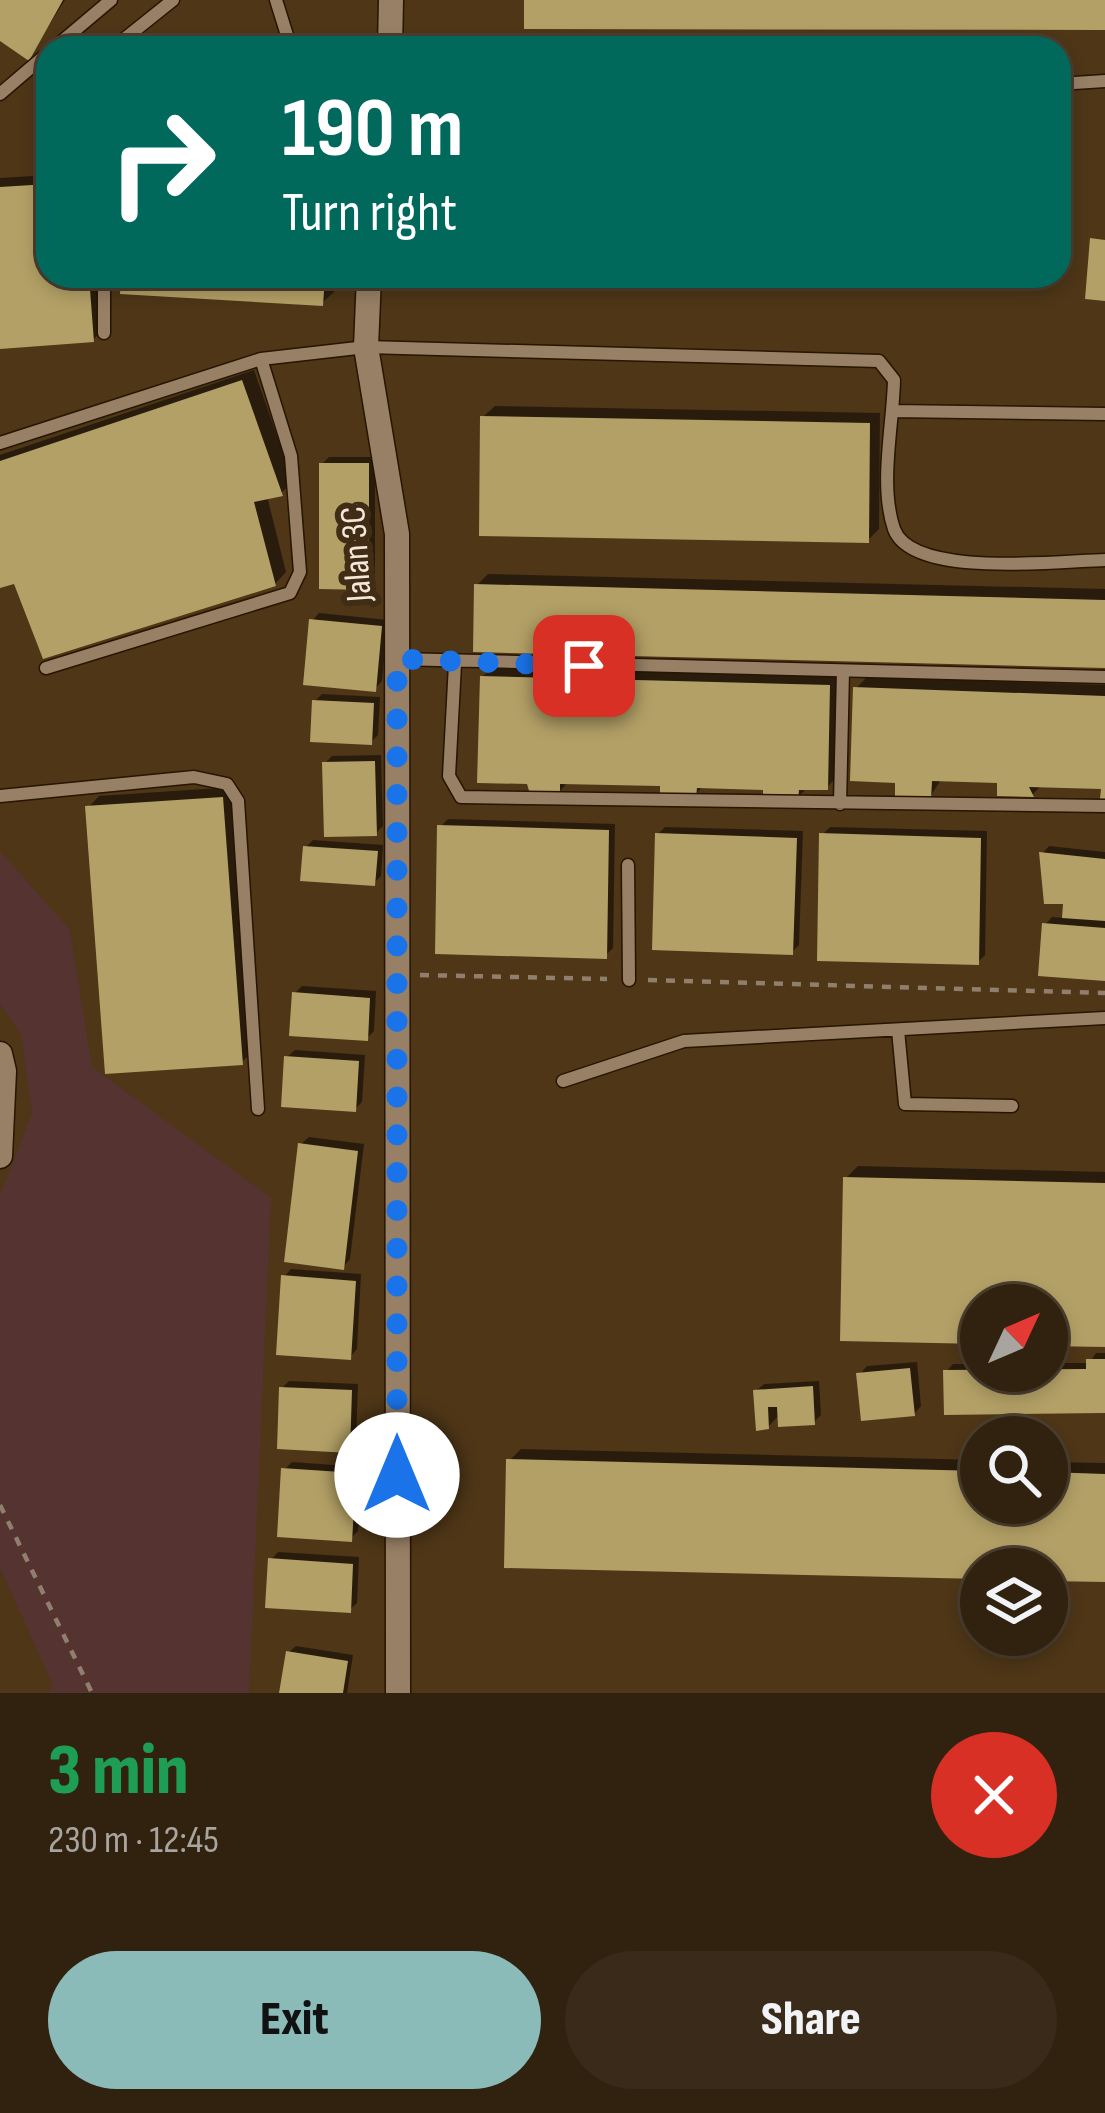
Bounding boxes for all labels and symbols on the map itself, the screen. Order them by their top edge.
street label: Jalan 3C [332,505,382,604]
pin [533,615,635,717]
north arrow [960,1284,1068,1392]
position arrow [334,1412,460,1538]

